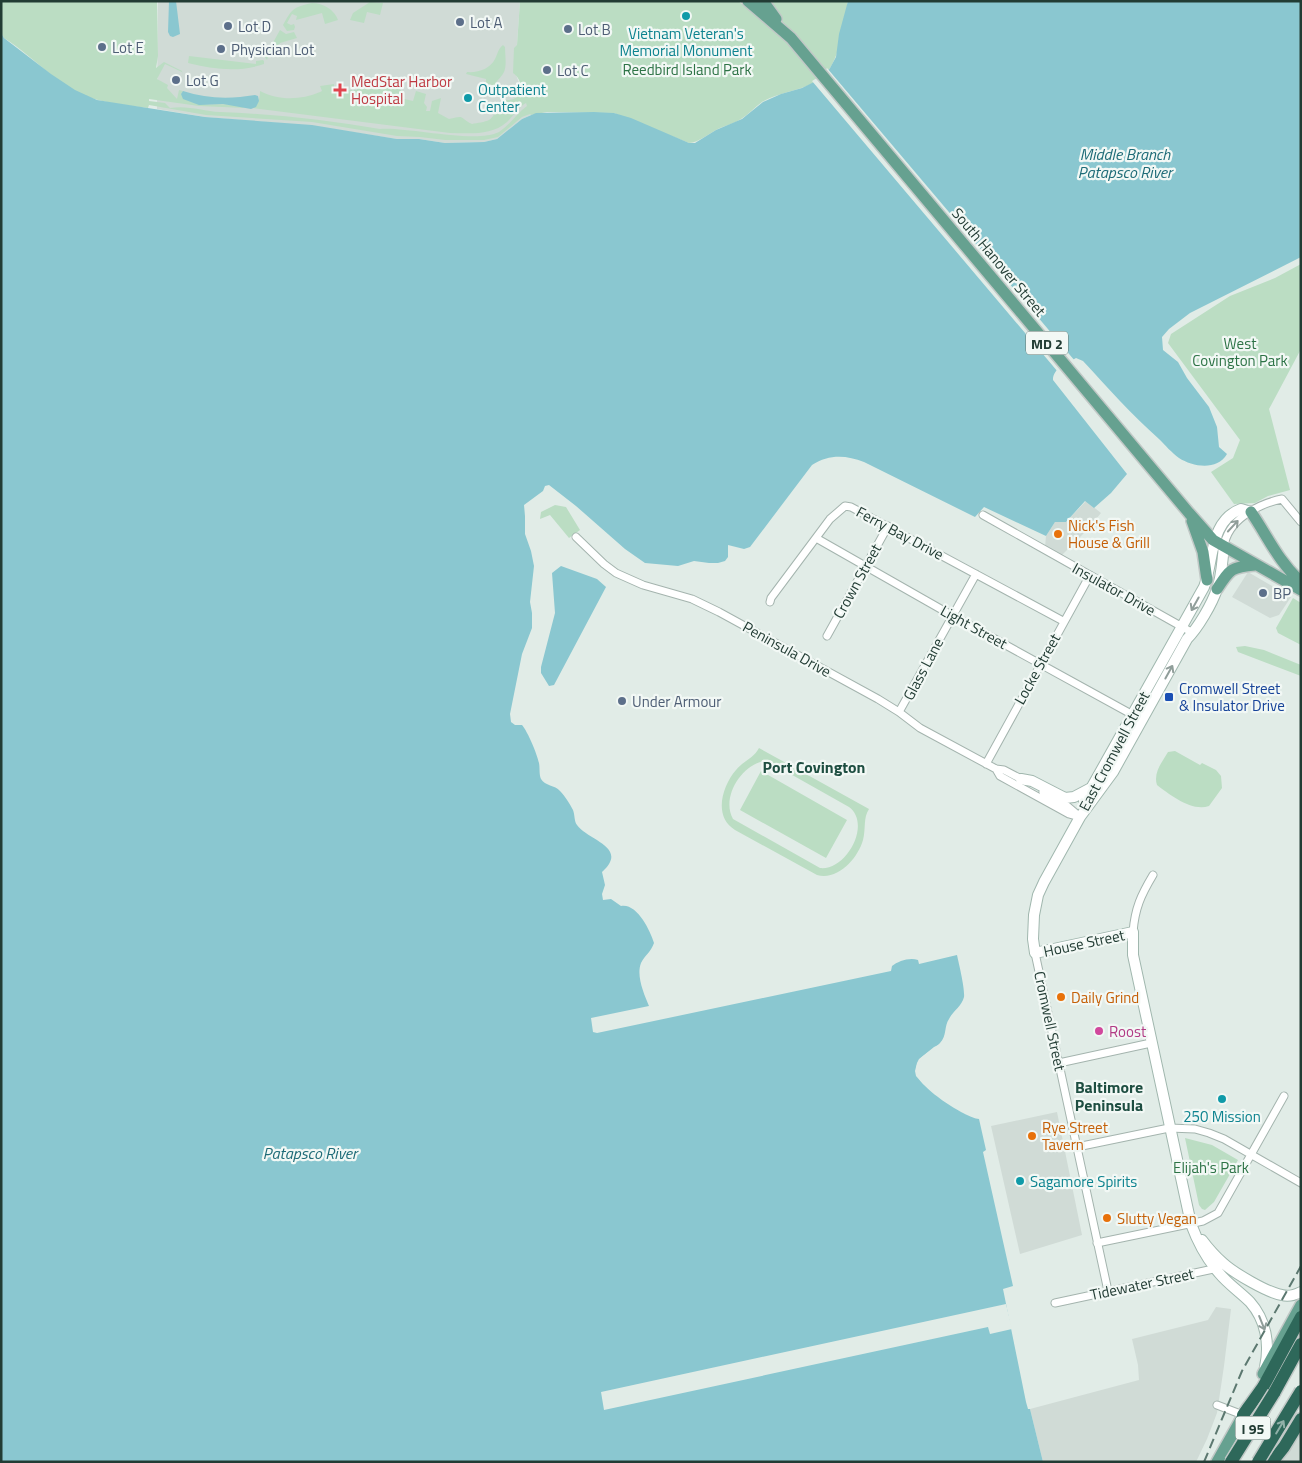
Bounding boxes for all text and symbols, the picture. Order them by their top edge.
marker: Vietnam Veteran's Memorial Monument [680,10,692,22]
place label: Lot A [470,11,503,34]
place label: Lot D [238,15,271,38]
marker: Lot A [454,16,466,28]
place label: Lot B [578,18,611,41]
marker: Lot D [222,20,234,32]
place label: Vietnam Veteran's Memorial Monument [619,22,753,62]
marker: Lot B [562,23,574,35]
place label: Lot E [112,36,144,59]
place label: Physician Lot [231,38,315,61]
marker: Lot E [96,41,108,53]
marker: Physician Lot [215,43,227,55]
park label: Reedbird Island Park [622,58,752,81]
place label: Lot C [557,59,589,82]
marker: Lot C [541,64,553,76]
place label: Lot G [186,69,219,92]
place label: MedStar Harbor Hospital [351,70,452,110]
marker: Lot G [170,74,182,86]
place label: Outpatient Center [478,78,547,118]
marker: MedStar Harbor Hospital [333,83,347,97]
marker: Outpatient Center [462,92,474,104]
water label: Middle Branch Patapsco River [1078,142,1174,184]
street label: South Hanover Street [947,203,1052,322]
road number: MD 2 [1026,332,1068,354]
park label: West Covington Park [1192,332,1288,372]
street label: Ferry Bay Drive [852,500,948,566]
place label: Nick's Fish House & Grill [1068,514,1150,554]
one-way arrow [1227,520,1239,533]
marker: Nick's Fish House & Grill [1052,528,1064,540]
street label: Crown Street [827,539,887,623]
street label: Insulator Drive [1068,557,1160,621]
place label: BP [1273,582,1291,605]
marker: BP [1257,587,1269,599]
one-way arrow [1190,596,1200,611]
street label: Light Street [936,599,1012,655]
street label: Peninsula Drive [739,615,835,683]
street label: Locke Street [1008,629,1066,709]
street label: Glass Lane [897,634,949,704]
one-way arrow [1165,665,1175,679]
place label: Cromwell Street & Insulator Drive [1179,677,1285,717]
street label: East Cromwell Street [1073,686,1156,815]
place label: Under Armour [632,690,721,713]
marker: Cromwell Street & Insulator Drive [1163,691,1175,703]
marker: Under Armour [616,695,628,707]
district label: Port Covington [763,755,865,779]
street label: House Street [1041,923,1127,963]
street label: Cromwell Street [1028,969,1072,1074]
place label: Daily Grind [1071,986,1139,1009]
marker: Daily Grind [1055,991,1067,1003]
place label: Roost [1109,1020,1147,1043]
marker: Roost [1093,1025,1105,1037]
district label: Baltimore Peninsula [1075,1075,1143,1117]
marker: 250 Mission [1216,1093,1228,1105]
place label: 250 Mission [1183,1105,1261,1128]
place label: Rye Street Tavern [1042,1116,1109,1156]
marker: Rye Street Tavern [1026,1130,1038,1142]
water label: Patapsco River [263,1141,359,1165]
park label: Elijah's Park [1173,1156,1249,1179]
place label: Sagamore Spirits [1030,1170,1137,1193]
marker: Sagamore Spirits [1014,1175,1026,1187]
place label: Slutty Vegan [1117,1207,1197,1230]
marker: Slutty Vegan [1101,1212,1113,1224]
street label: Tidewater Street [1088,1262,1197,1306]
one-way arrow [1258,1315,1267,1330]
road number: I 95 [1236,1416,1270,1440]
one-way arrow [1275,1420,1285,1434]

